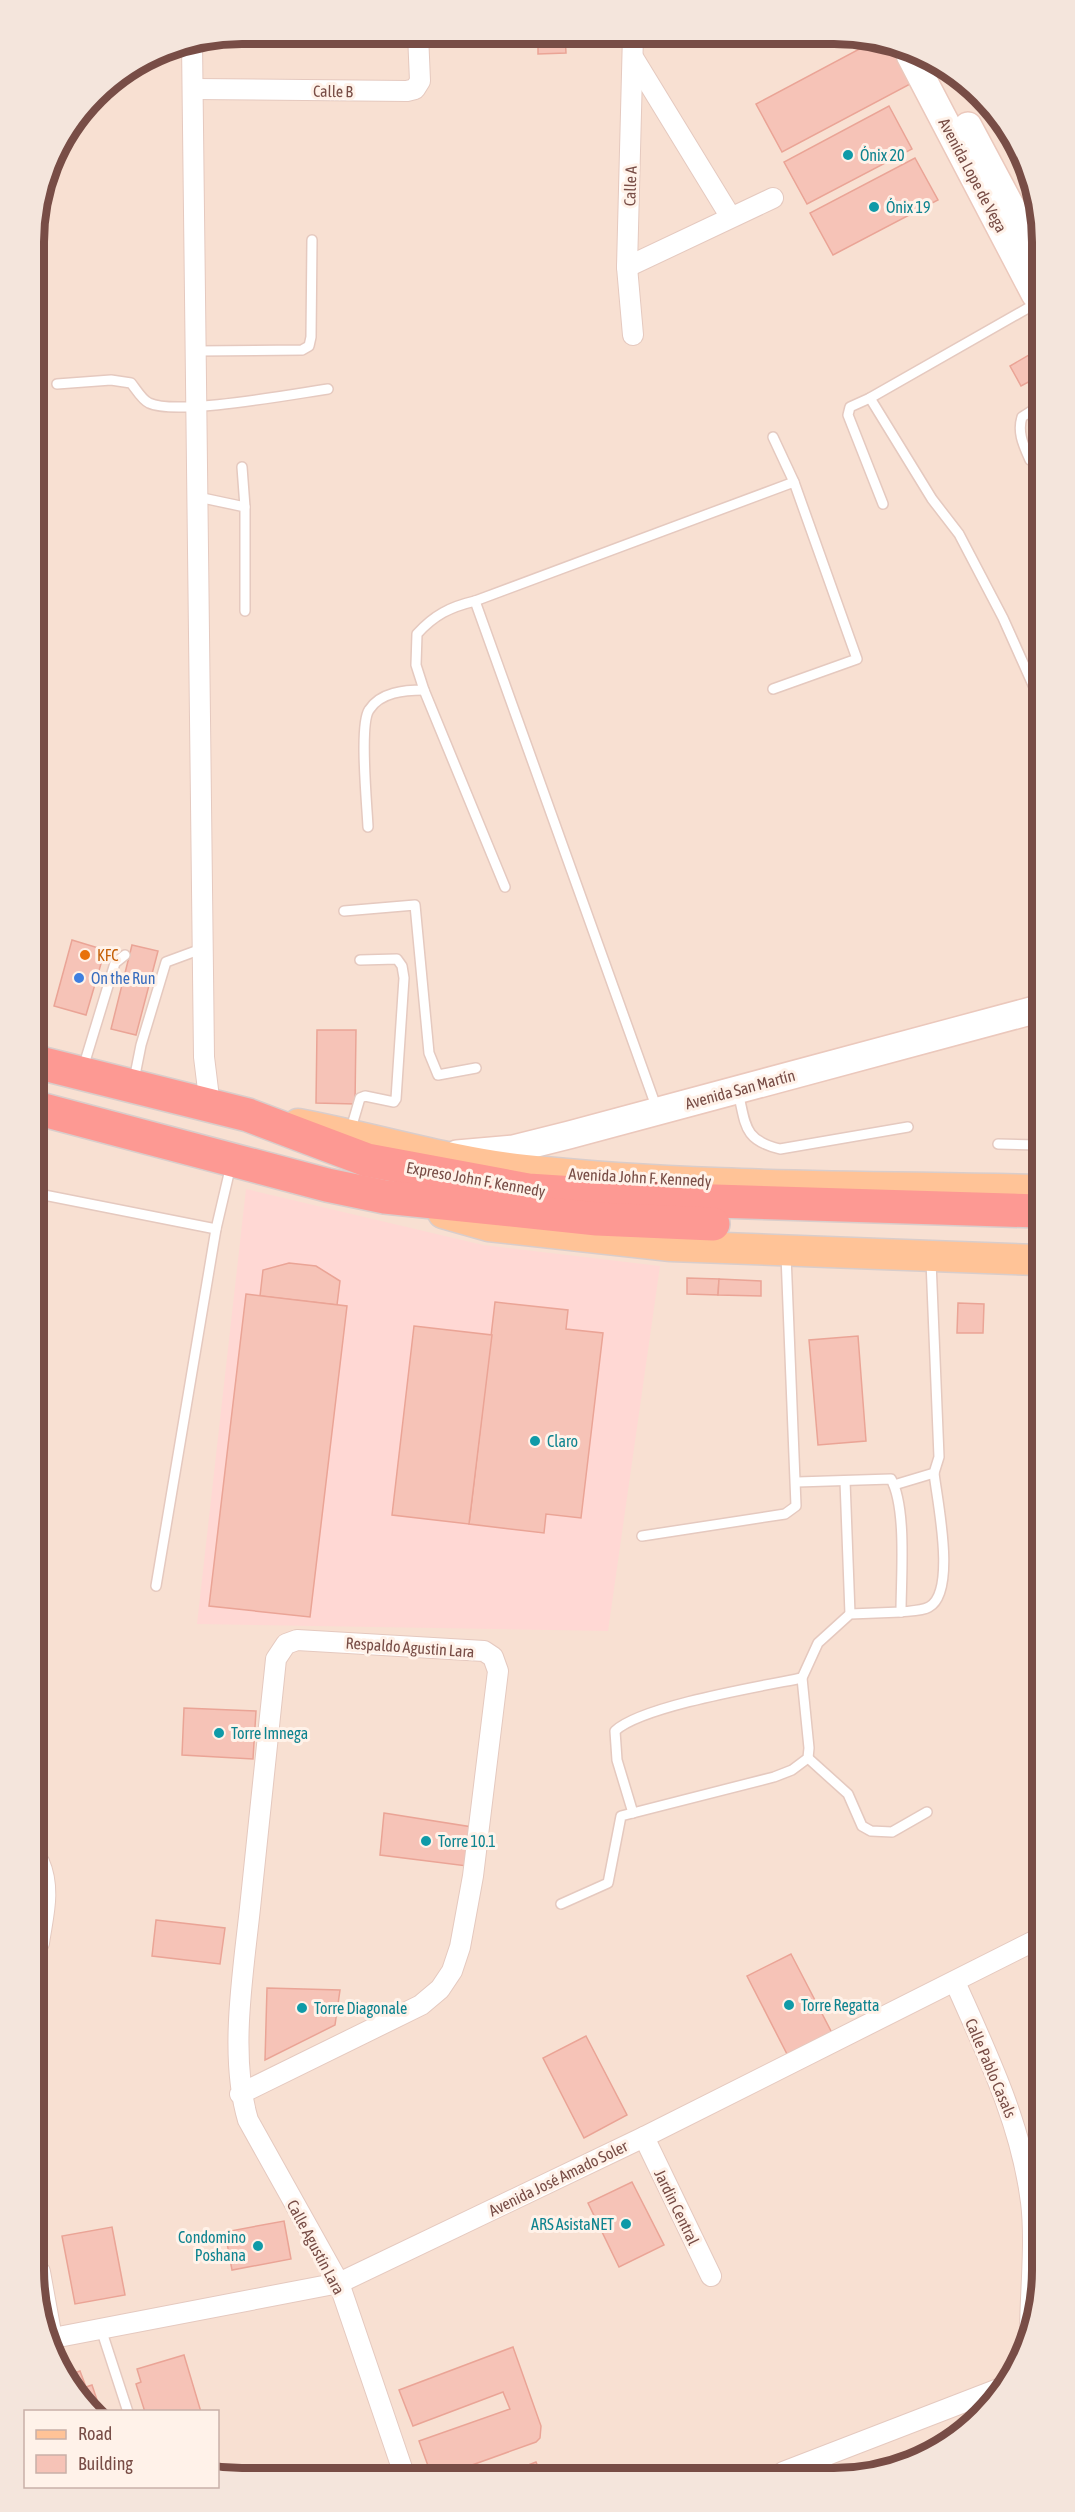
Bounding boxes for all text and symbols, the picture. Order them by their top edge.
street label: Calle B [313,82,354,100]
street label: Avenida Lope de Vega [934,115,1011,236]
place label: Ónix 20 [860,146,904,164]
marker: Ónix 20 [841,148,855,162]
street label: Calle A [620,165,640,206]
place label: Ónix 19 [886,198,930,216]
marker: Ónix 19 [867,200,881,214]
place label: KFC [97,946,119,964]
marker: KFC [78,948,92,962]
place label: On the Run [91,969,156,987]
marker: On the Run [72,971,86,985]
street label: Avenida San Martín [683,1066,797,1112]
street label: Expreso John F. Kennedy [405,1158,547,1201]
street label: Avenida John F. Kennedy [568,1164,712,1191]
place label: Claro [547,1432,578,1450]
marker: Claro [528,1434,542,1448]
street label: Respaldo Agustin Lara [345,1634,475,1661]
place label: Torre Imnega [231,1724,308,1743]
marker: Torre Imnega [212,1726,226,1740]
place label: Torre 10.1 [438,1832,496,1850]
marker: Torre 10.1 [419,1834,433,1848]
place label: Torre Regatta [801,1996,879,2015]
marker: Torre Regatta [782,1998,796,2012]
place label: Torre Diagonale [314,1999,407,2018]
marker: Torre Diagonale [295,2001,309,2015]
street label: Calle Pablo Casals [962,2016,1020,2121]
street label: Avenida José Amado Soler [486,2136,631,2219]
street label: Jardin Central [651,2166,703,2248]
street label: Calle Agustín Lara [283,2197,348,2298]
place label: ARS AsistaNET [531,2215,614,2233]
marker: ARS AsistaNET [619,2217,633,2231]
place label: Condomino Poshana [178,2228,246,2264]
marker: Condomino Poshana [251,2239,265,2253]
legend [24,2410,219,2488]
text: Road [78,2423,112,2444]
text: Building [78,2453,133,2474]

